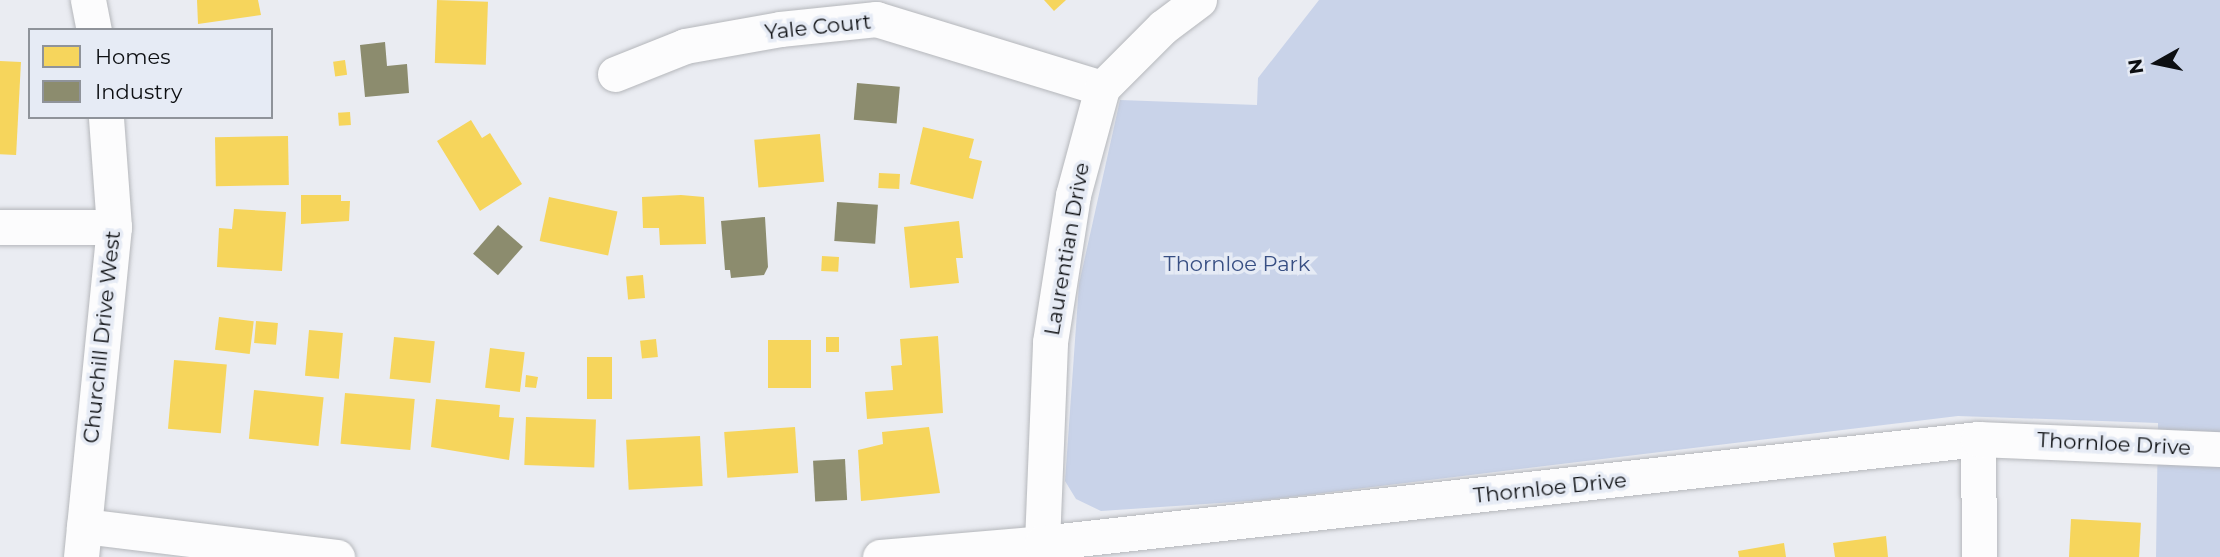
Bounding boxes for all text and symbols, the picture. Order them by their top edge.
street label: Yale Court [763,9,873,45]
legend [28,28,273,119]
north arrow [2122,28,2192,98]
text: Homes [95,44,170,69]
text: N [2123,57,2148,76]
text: Industry [95,79,182,104]
street label: Laurentian Drive [1039,161,1095,337]
street label: Churchill Drive West [78,229,126,445]
park label: Thornloe Park [1164,251,1310,277]
street label: Thornloe Drive [2037,427,2191,461]
street label: Thornloe Drive [1472,467,1628,509]

